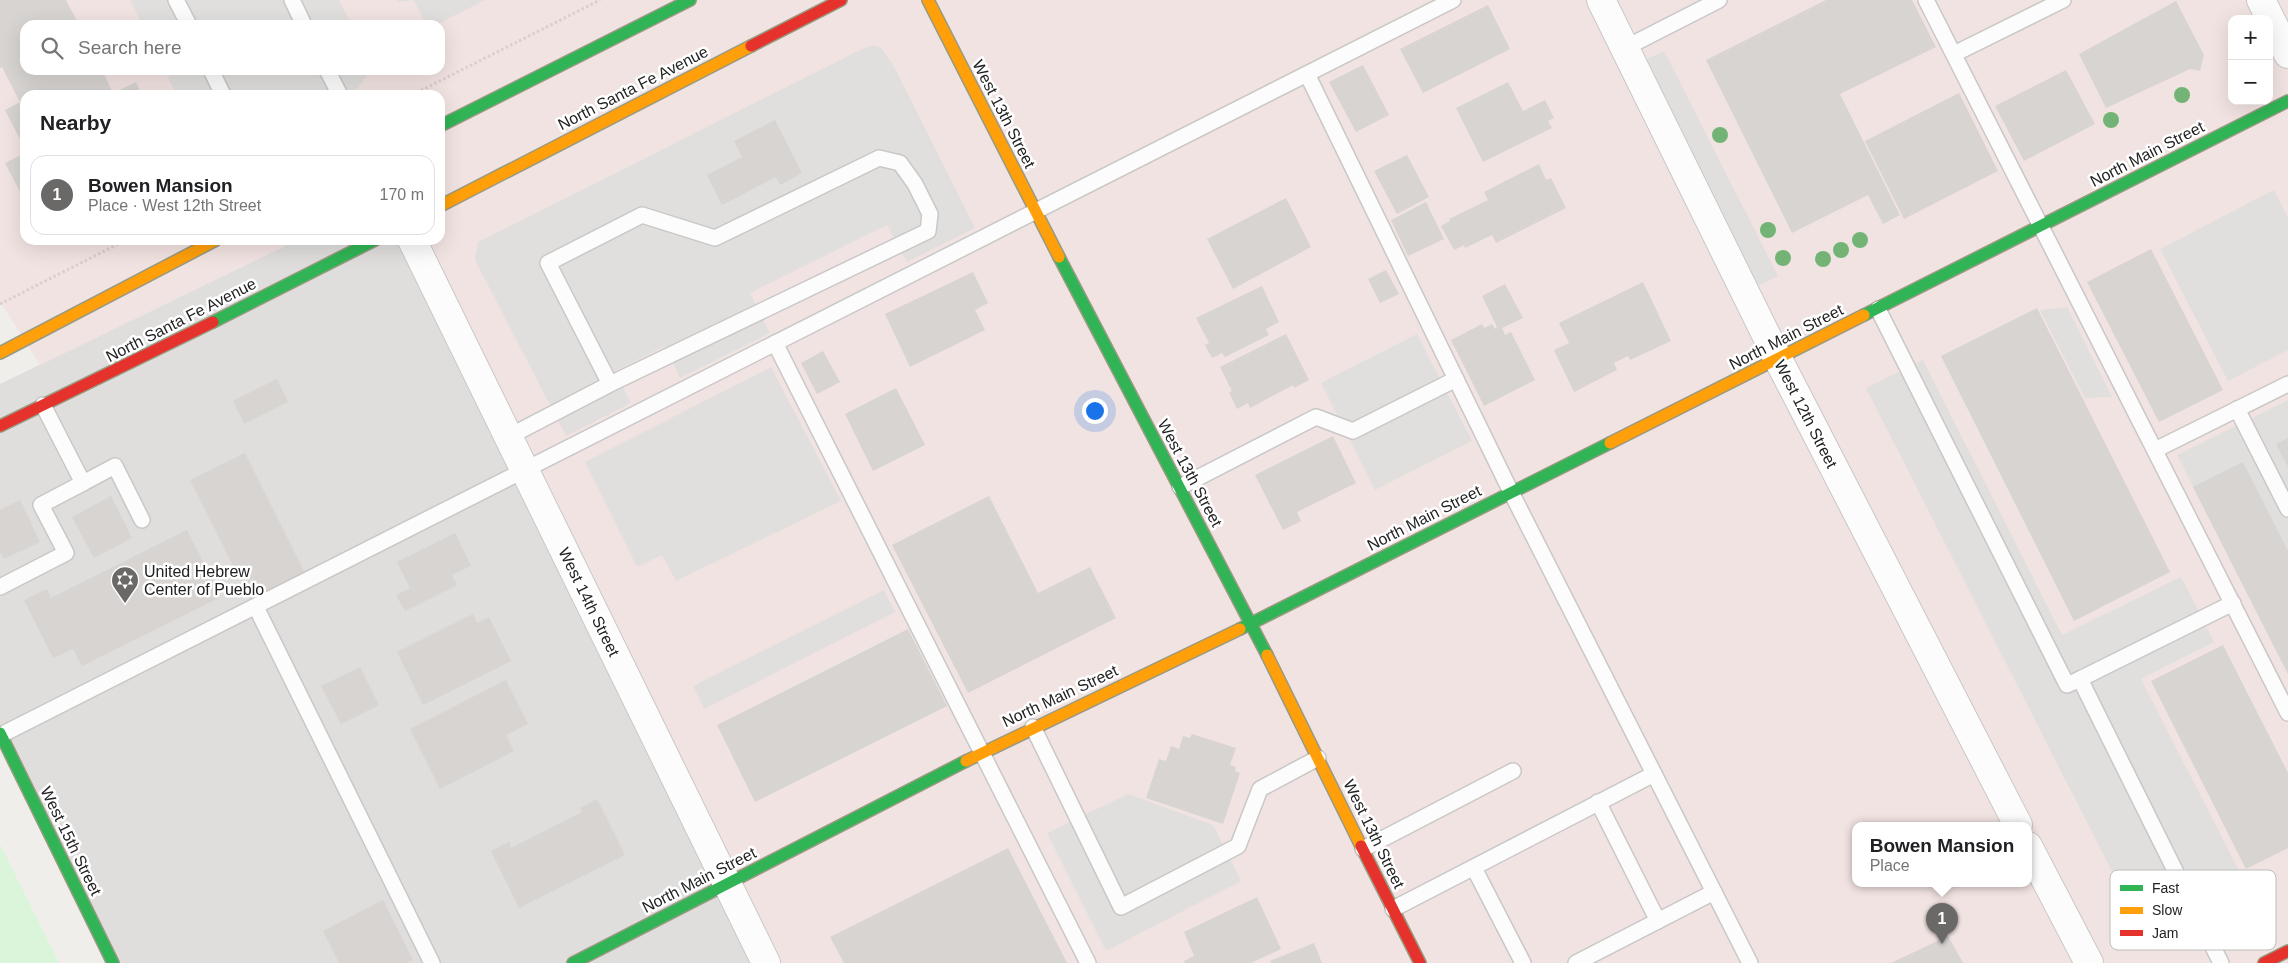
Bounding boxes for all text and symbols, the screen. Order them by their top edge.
map controls [2228,15,2273,105]
button: + [2228,15,2273,60]
search box [20,20,445,75]
icon: search [38,34,66,62]
text: Search here [78,37,182,58]
street label: North Santa Fe Avenue [555,43,711,133]
street label: West 13th Street [969,57,1039,171]
button: − [2228,60,2273,105]
text: Nearby [40,111,111,134]
street label: North Main Street [2087,118,2207,190]
text: Bowen Mansion [88,175,233,196]
text: 1 [53,186,61,203]
text: 170 m [380,186,424,203]
text: Place · West 12th Street [88,197,261,214]
street label: North Santa Fe Avenue [103,275,259,365]
street label: North Main Street [1726,301,1846,373]
street label: West 12th Street [1771,357,1841,471]
your location [1082,398,1108,424]
street label: West 13th Street [1155,417,1226,530]
street label: North Main Street [1364,482,1484,554]
street label: West 14th Street [555,545,623,660]
place label: United Hebrew Center of Pueblo [144,563,264,598]
synagogue icon: United Hebrew Center of Pueblo [110,565,140,604]
street label: North Main Street [1000,662,1121,730]
street label: West 13th Street [1340,777,1408,892]
street label: West 15th Street [37,784,105,899]
popup [1852,822,2032,887]
text: Bowen Mansion [1870,835,2014,856]
street label: North Main Street [639,844,759,916]
text: Place [1870,857,1910,874]
legend [2110,870,2276,950]
text: Fast [2152,880,2179,896]
text: Slow [2152,902,2183,918]
pin: 1 [1926,903,1958,944]
text: Jam [2152,925,2178,941]

